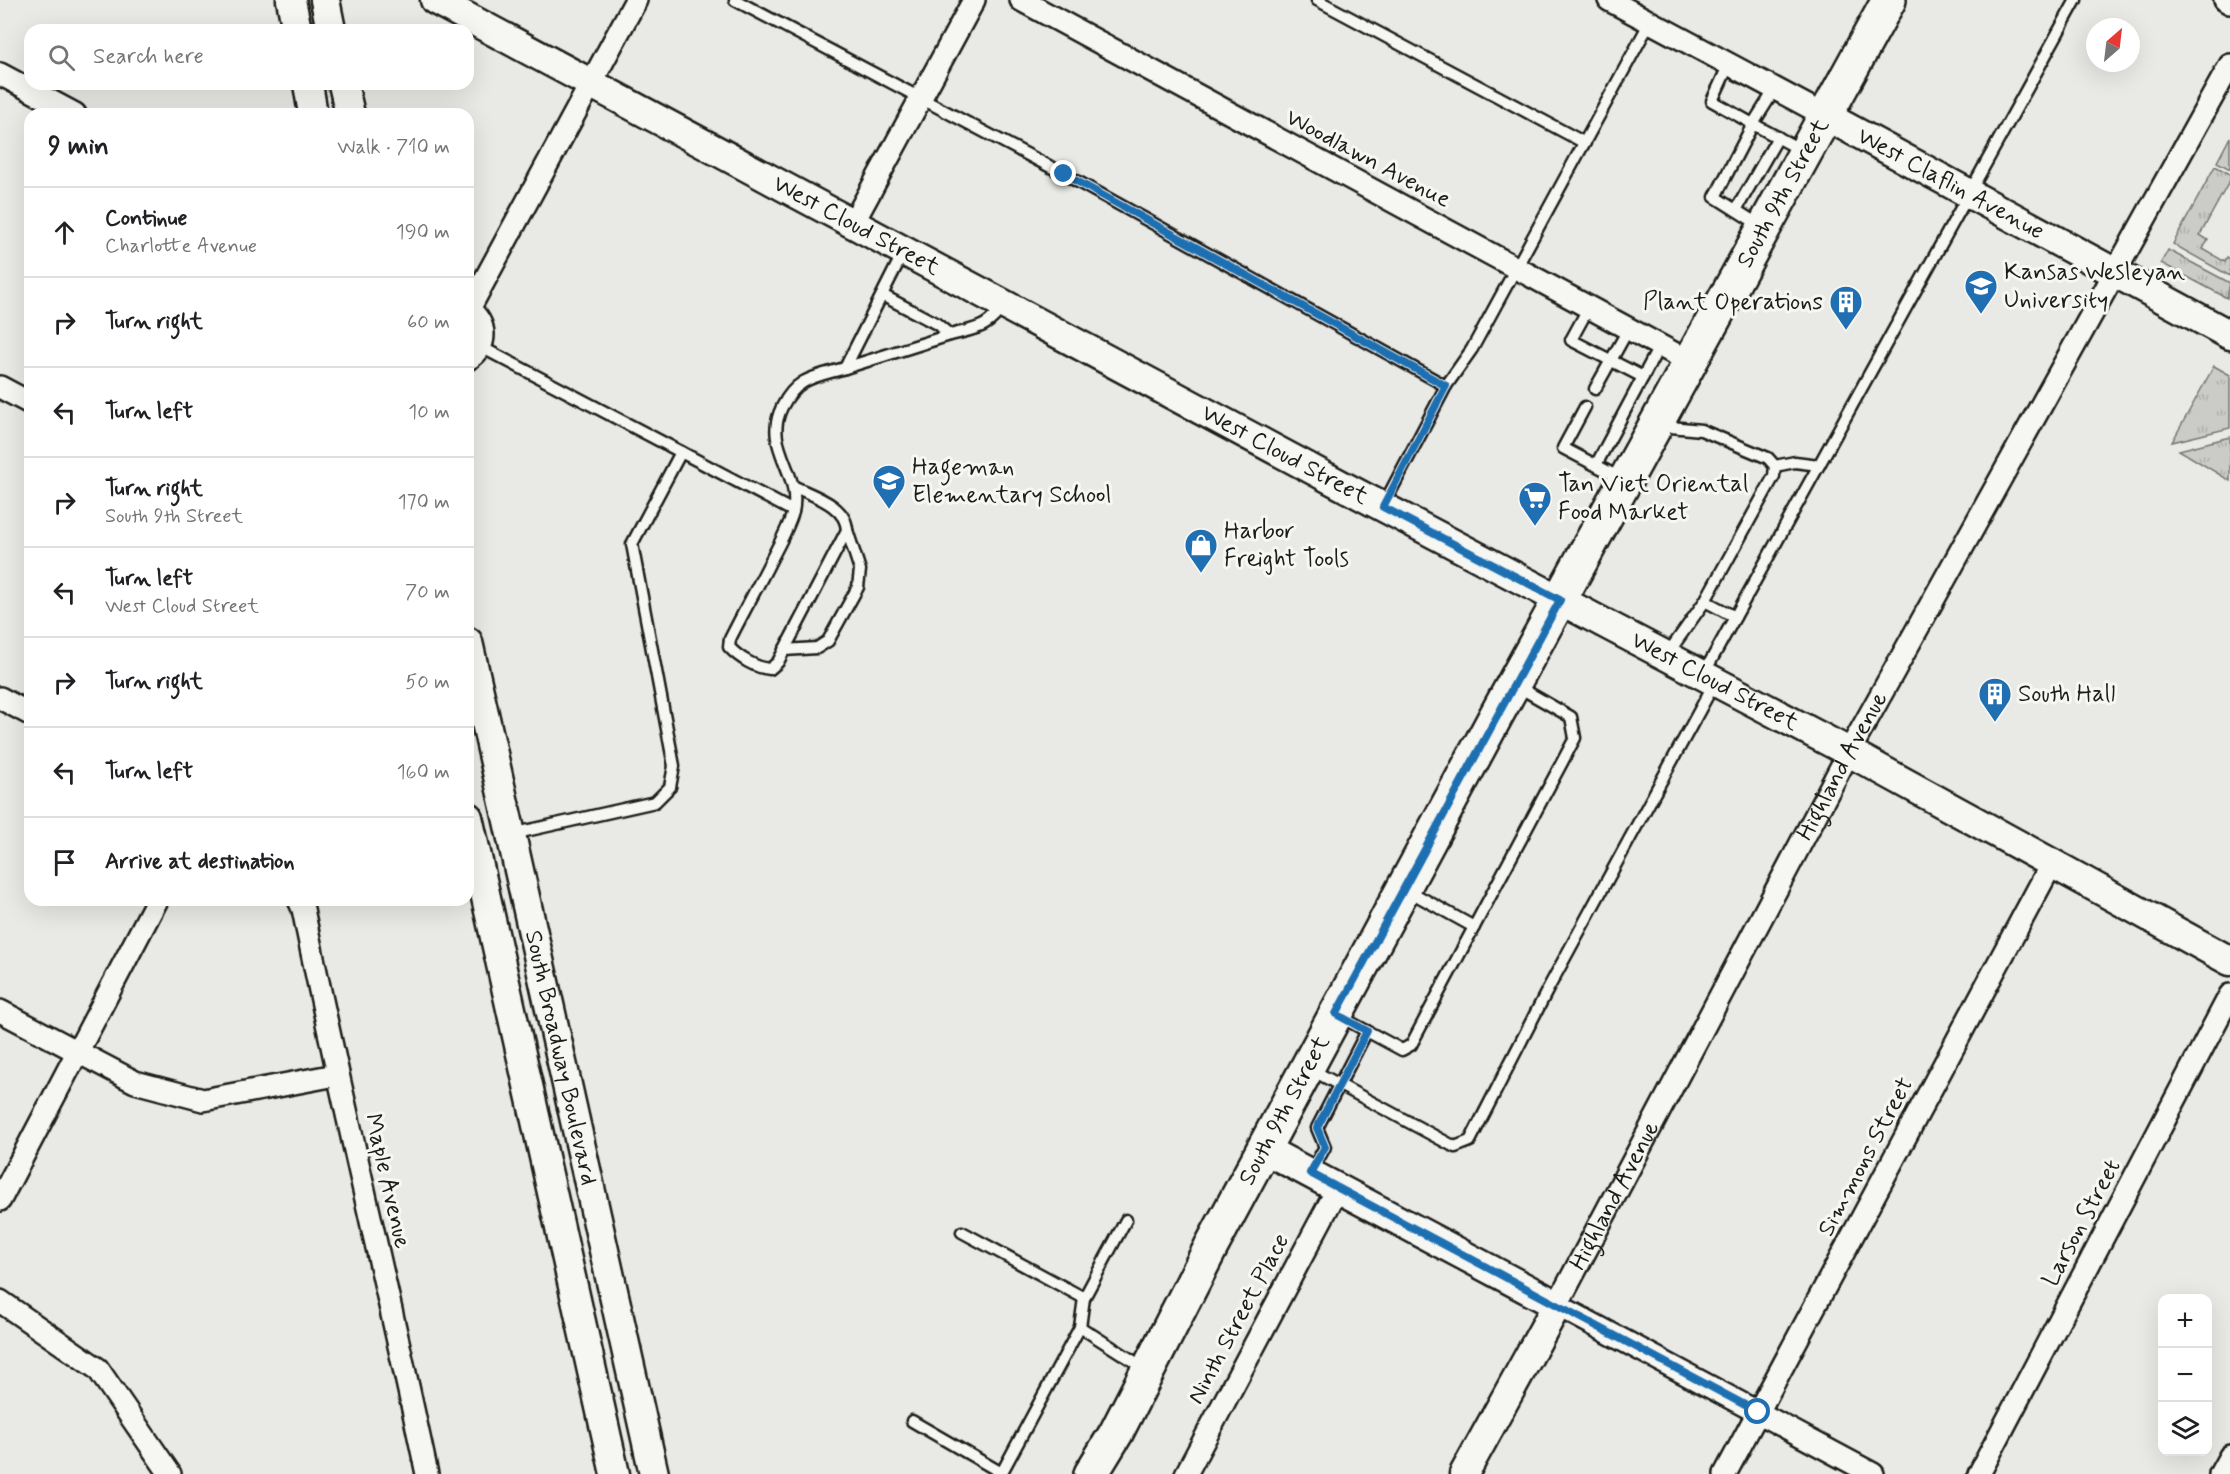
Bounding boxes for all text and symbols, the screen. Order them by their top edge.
north arrow [2086,18,2140,72]
search box [24,24,474,90]
icon: search [45,41,78,74]
text: Search here [93,43,204,71]
street label: Woodlawn Avenue [1280,102,1456,216]
street label: South 9th Street [1729,113,1836,273]
street label: West Claflin Avenue [1852,120,2050,247]
text: 9 min [48,130,109,164]
text: Walk · 710 m [337,134,450,161]
route end [1050,160,1076,186]
street label: West Cloud Street [768,168,945,283]
text: Continue [105,205,187,233]
icon: ahead [48,216,81,249]
text: 190 m [396,219,450,246]
text: Charlotte Avenue [105,233,257,260]
place label: Kansas Wesleyan University [2004,257,2185,316]
school or university icon: Kansas Wesleyan University [1963,268,1999,315]
building icon: Plant Operations [1828,284,1864,331]
place label: Plant Operations [1643,287,1823,318]
icon: right [48,306,81,339]
text: Turn right [105,308,203,336]
text: 60 m [407,309,450,336]
icon: left [48,396,81,429]
text: Turn left [105,398,193,426]
street label: West Cloud Street [1196,398,1374,512]
text: 10 m [408,399,450,426]
place label: Hageman Elementary School [912,452,1111,511]
school or university icon: Hageman Elementary School [871,463,907,510]
place label: Tan Viet Oriental Food Market [1558,469,1749,528]
text: Turn right [105,475,203,503]
supermarket icon: Tan Viet Oriental Food Market [1517,480,1553,527]
icon: right [48,486,81,519]
text: 170 m [398,489,450,516]
text: South 9th Street [105,503,243,530]
place label: Harbor Freight Tools [1224,516,1349,575]
shop icon: Harbor Freight Tools [1183,527,1219,574]
text: Turn left [105,565,193,593]
icon: left [48,576,81,609]
text: 70 m [405,579,450,606]
text: West Cloud Street [105,593,259,620]
street label: West Cloud Street [1626,625,1804,738]
icon: right [48,666,81,699]
text: Turn right [105,668,203,696]
text: 50 m [405,669,450,696]
building icon: South Hall [1977,676,2013,723]
place label: South Hall [2018,679,2115,710]
street label: Highland Avenue [1790,686,1895,846]
icon: left [48,756,81,789]
text: Turn left [105,758,193,786]
text: 160 m [397,759,450,786]
icon: arrive [48,846,81,879]
text: Arrive at destination [105,848,295,876]
street label: South Broadway Boulevard [517,927,604,1188]
street label: South 9th Street [1231,1030,1337,1191]
street label: Simmons Street [1811,1072,1921,1242]
street label: Maple Avenue [356,1110,418,1252]
street label: Highland Avenue [1563,1116,1667,1276]
street label: Larson Street [2035,1154,2129,1292]
street label: Ninth Street Place [1181,1228,1297,1410]
map controls [2158,1294,2212,1456]
button: + [2158,1294,2212,1348]
button: − [2158,1348,2212,1402]
route start [1744,1398,1770,1424]
button: layers [2158,1402,2212,1456]

